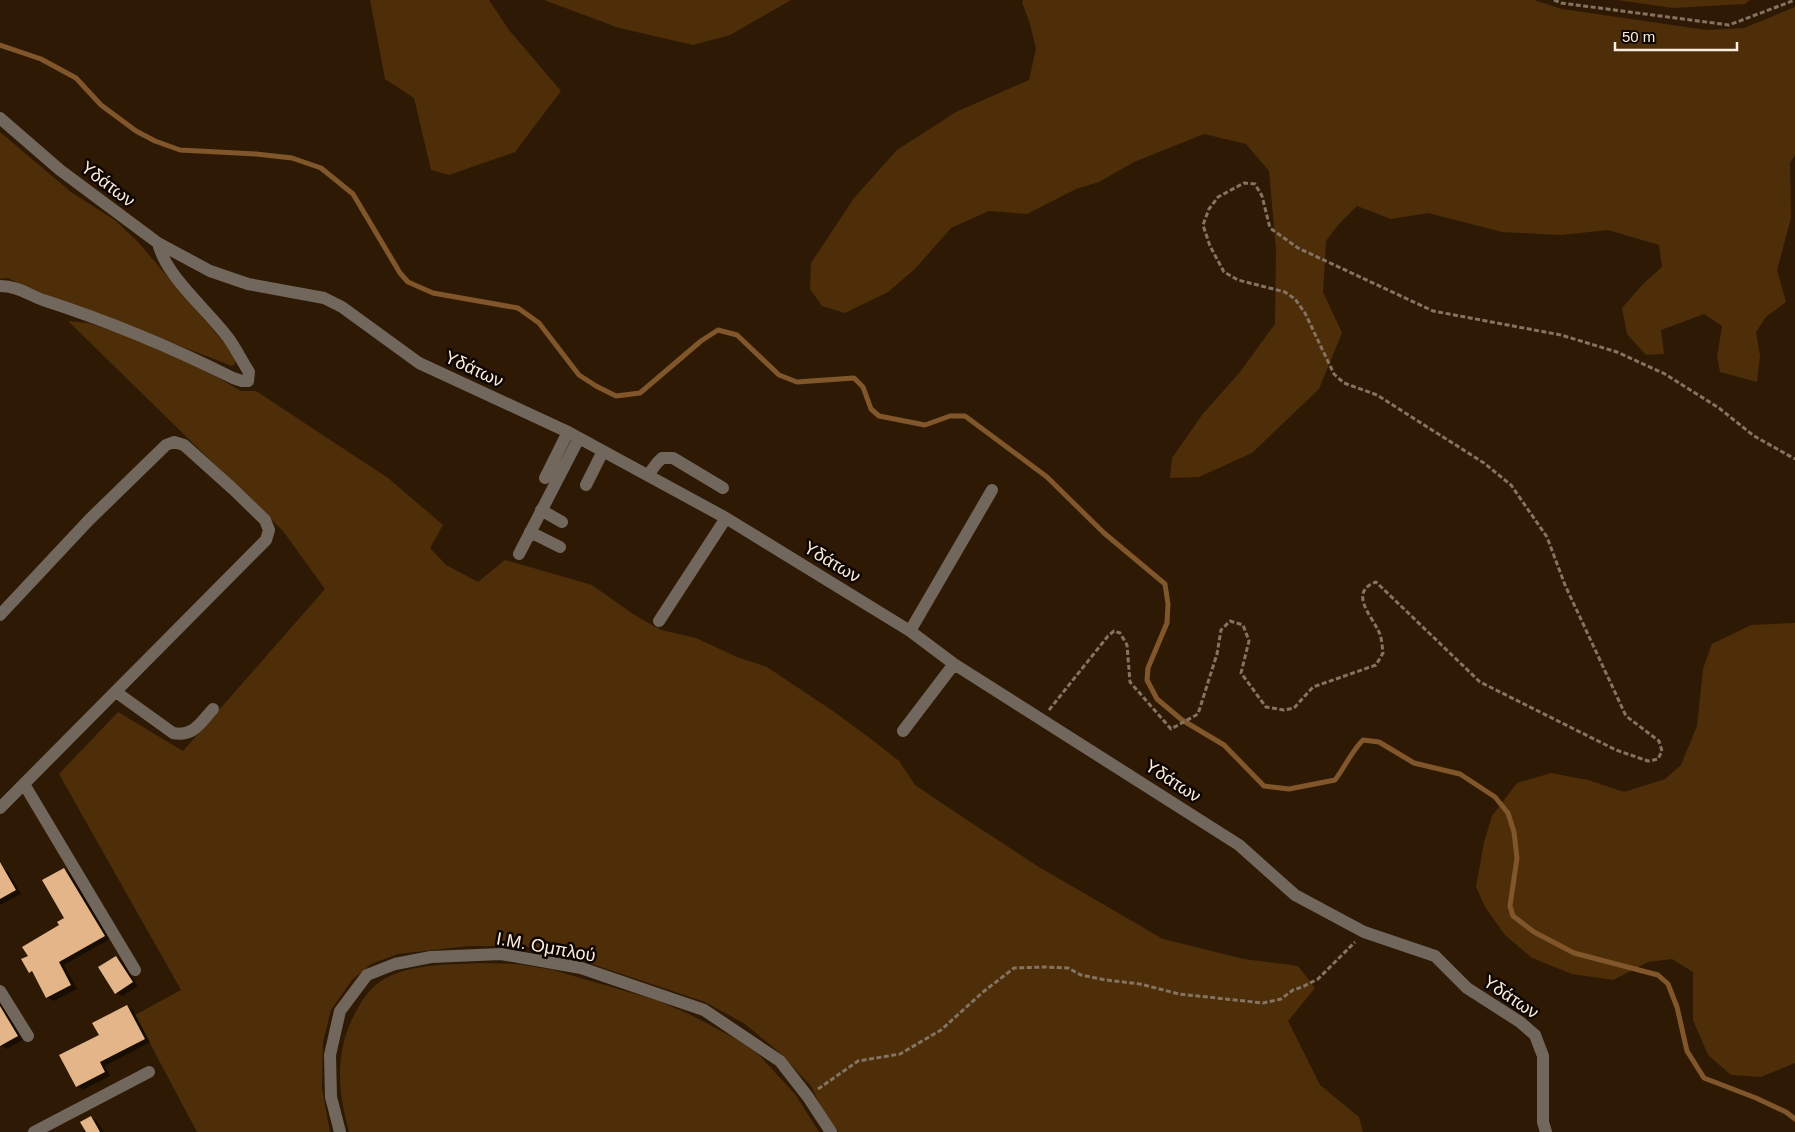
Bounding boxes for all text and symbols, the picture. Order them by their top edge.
scale bar [1615,20,1738,52]
text: 50 m [1622,28,1655,45]
street label: Υδάτων [77,157,139,211]
street label: Υδάτων [442,347,506,391]
street label: Υδάτων [800,537,864,587]
street label: Υδάτων [1141,756,1205,806]
street label: Ι.Μ. Ομπλού [495,928,597,966]
street label: Υδάτων [1480,971,1542,1023]

